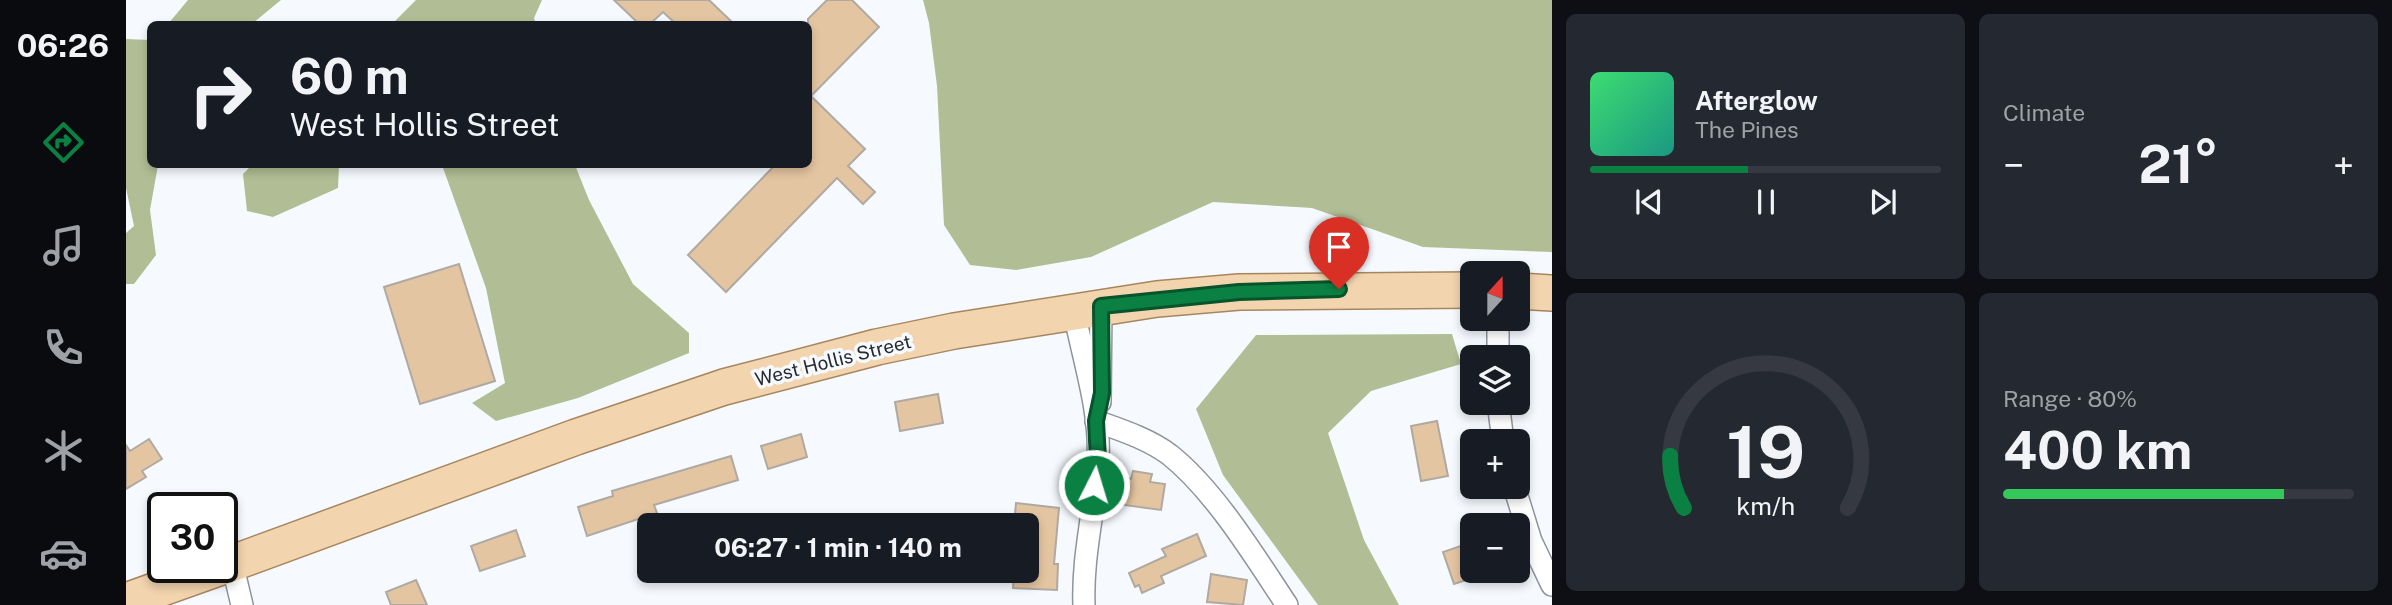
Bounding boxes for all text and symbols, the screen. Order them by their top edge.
text: 06:26 [17,27,109,64]
text: 60 m [290,47,409,105]
icon: right [175,49,266,140]
text: Afterglow [1695,85,1818,116]
text: Climate [2003,99,2085,126]
text: West Hollis Street [290,106,560,143]
text: The Pines [1695,116,1799,143]
icon: directions [39,118,88,167]
text: 21° [2139,134,2218,195]
text: − [2003,143,2024,188]
text: + [2333,143,2354,188]
icon: previous [1630,183,1668,221]
icon: pause [1747,183,1785,221]
icon: next [1864,183,1902,221]
pin [1309,217,1369,289]
icon: music [39,221,88,270]
icon: arrive [1320,228,1358,266]
north arrow [1460,261,1530,331]
map controls [1460,261,1530,583]
icon: phone [39,323,88,372]
street label: West Hollis Street [753,330,913,390]
button: layers [1460,345,1530,415]
text: Range · 80% [2003,385,2137,412]
text: 19 [1726,409,1805,494]
text: 400 km [2003,420,2192,481]
icon: climate [39,426,88,475]
button: + [1460,429,1530,499]
position arrow [1057,448,1131,522]
text: km/h [1736,491,1795,521]
speed limit sign: 30 [147,492,238,583]
button: − [1460,513,1530,583]
icon: car [39,529,88,578]
text: 06:27 · 1 min · 140 m [714,532,962,563]

